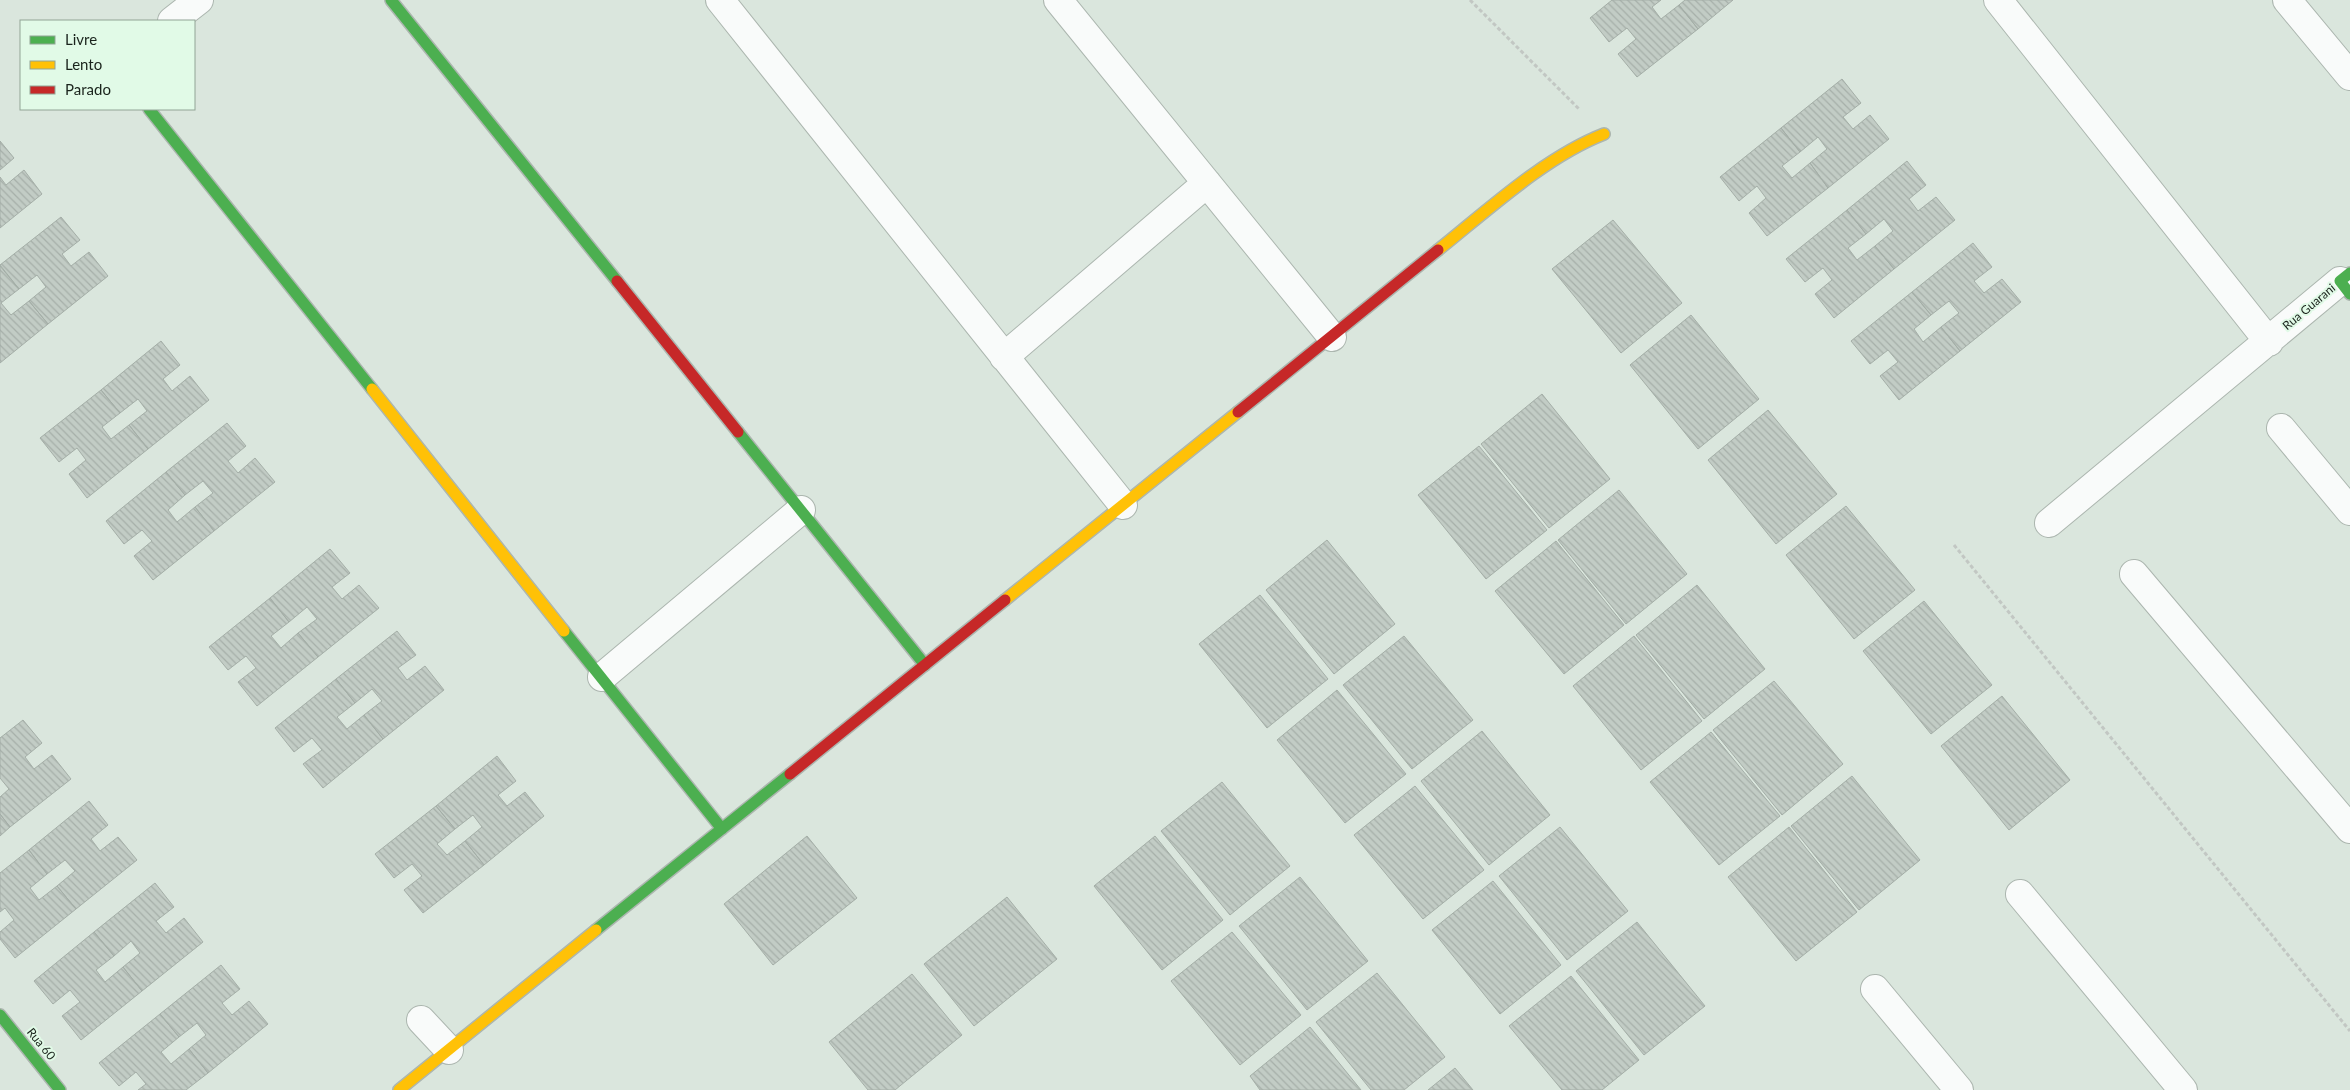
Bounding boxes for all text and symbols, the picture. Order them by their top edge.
legend [20,20,195,110]
text: Livre [65,30,97,48]
text: Lento [65,55,102,73]
text: Parado [65,80,111,98]
street label: Rua Guarani [2279,280,2338,333]
street label: Rua 60 [24,1025,59,1063]

